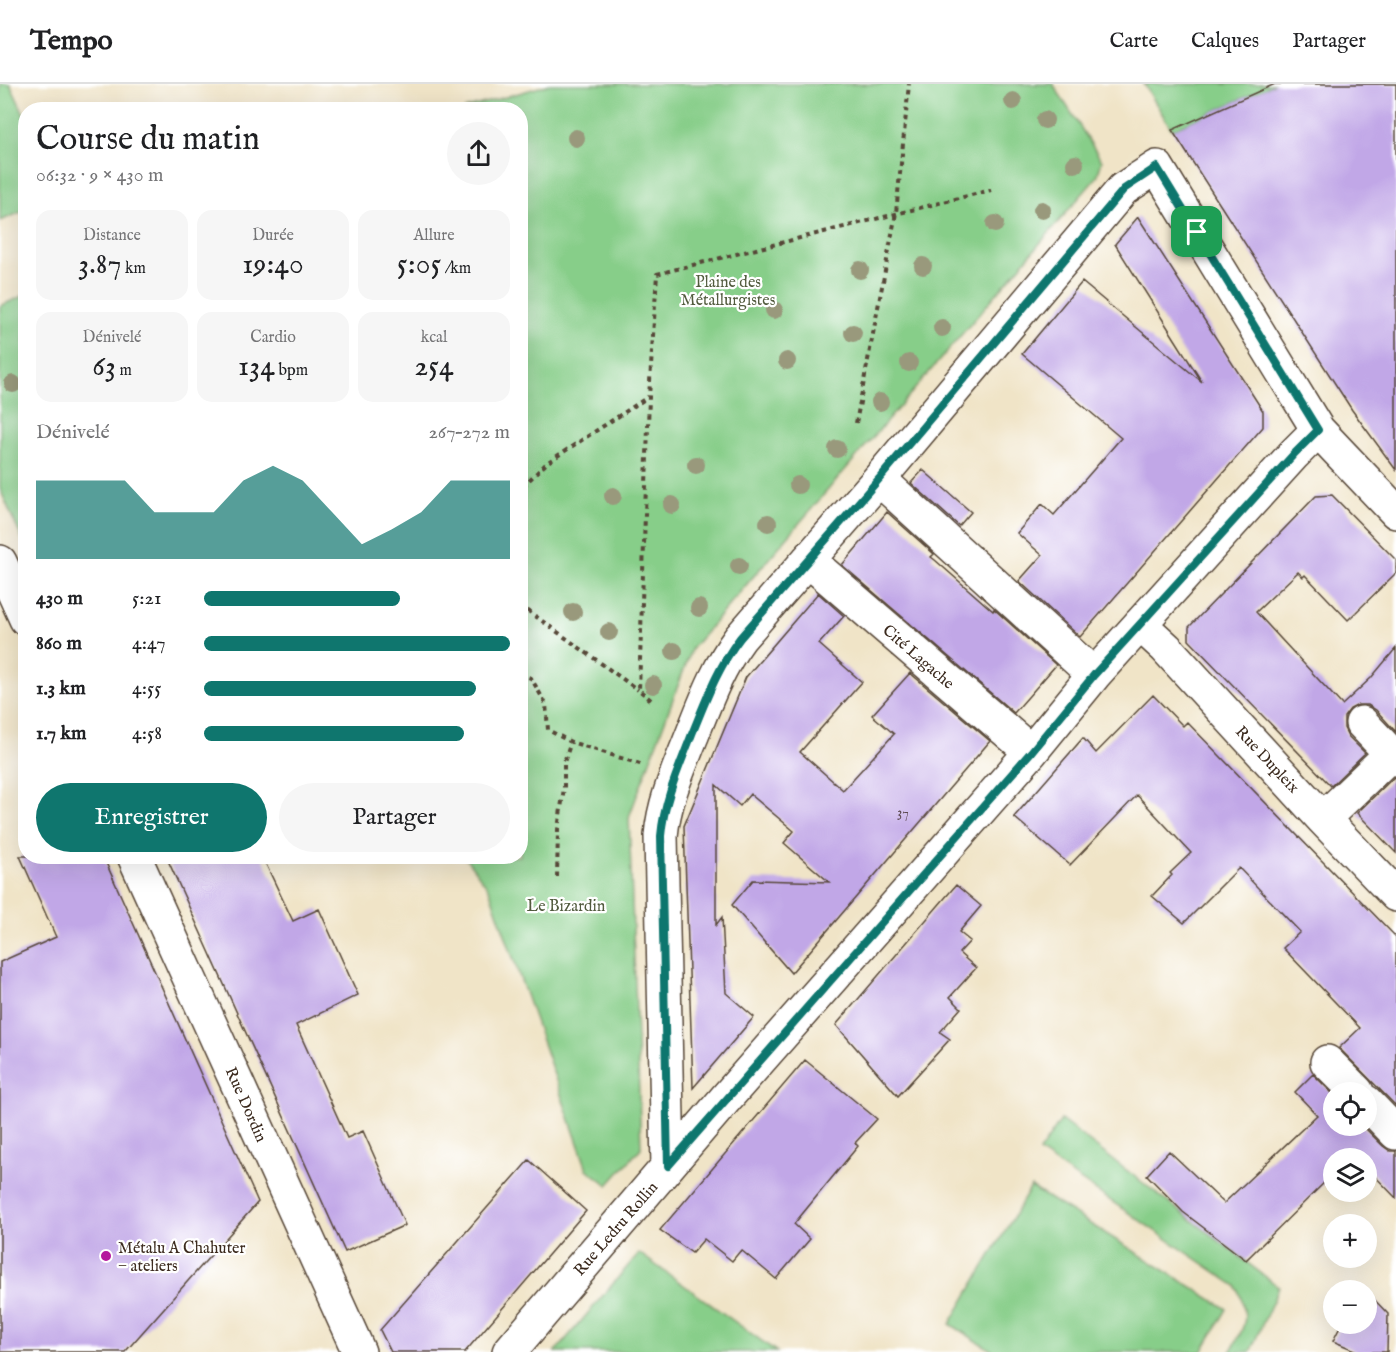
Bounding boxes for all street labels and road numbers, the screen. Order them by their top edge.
street label: Cité Lagache [878,621,958,694]
street label: Rue Dupleix [1230,723,1303,798]
street label: Rue Dordin [220,1064,271,1146]
street label: Rue Ledru Rollin [570,1178,663,1281]

